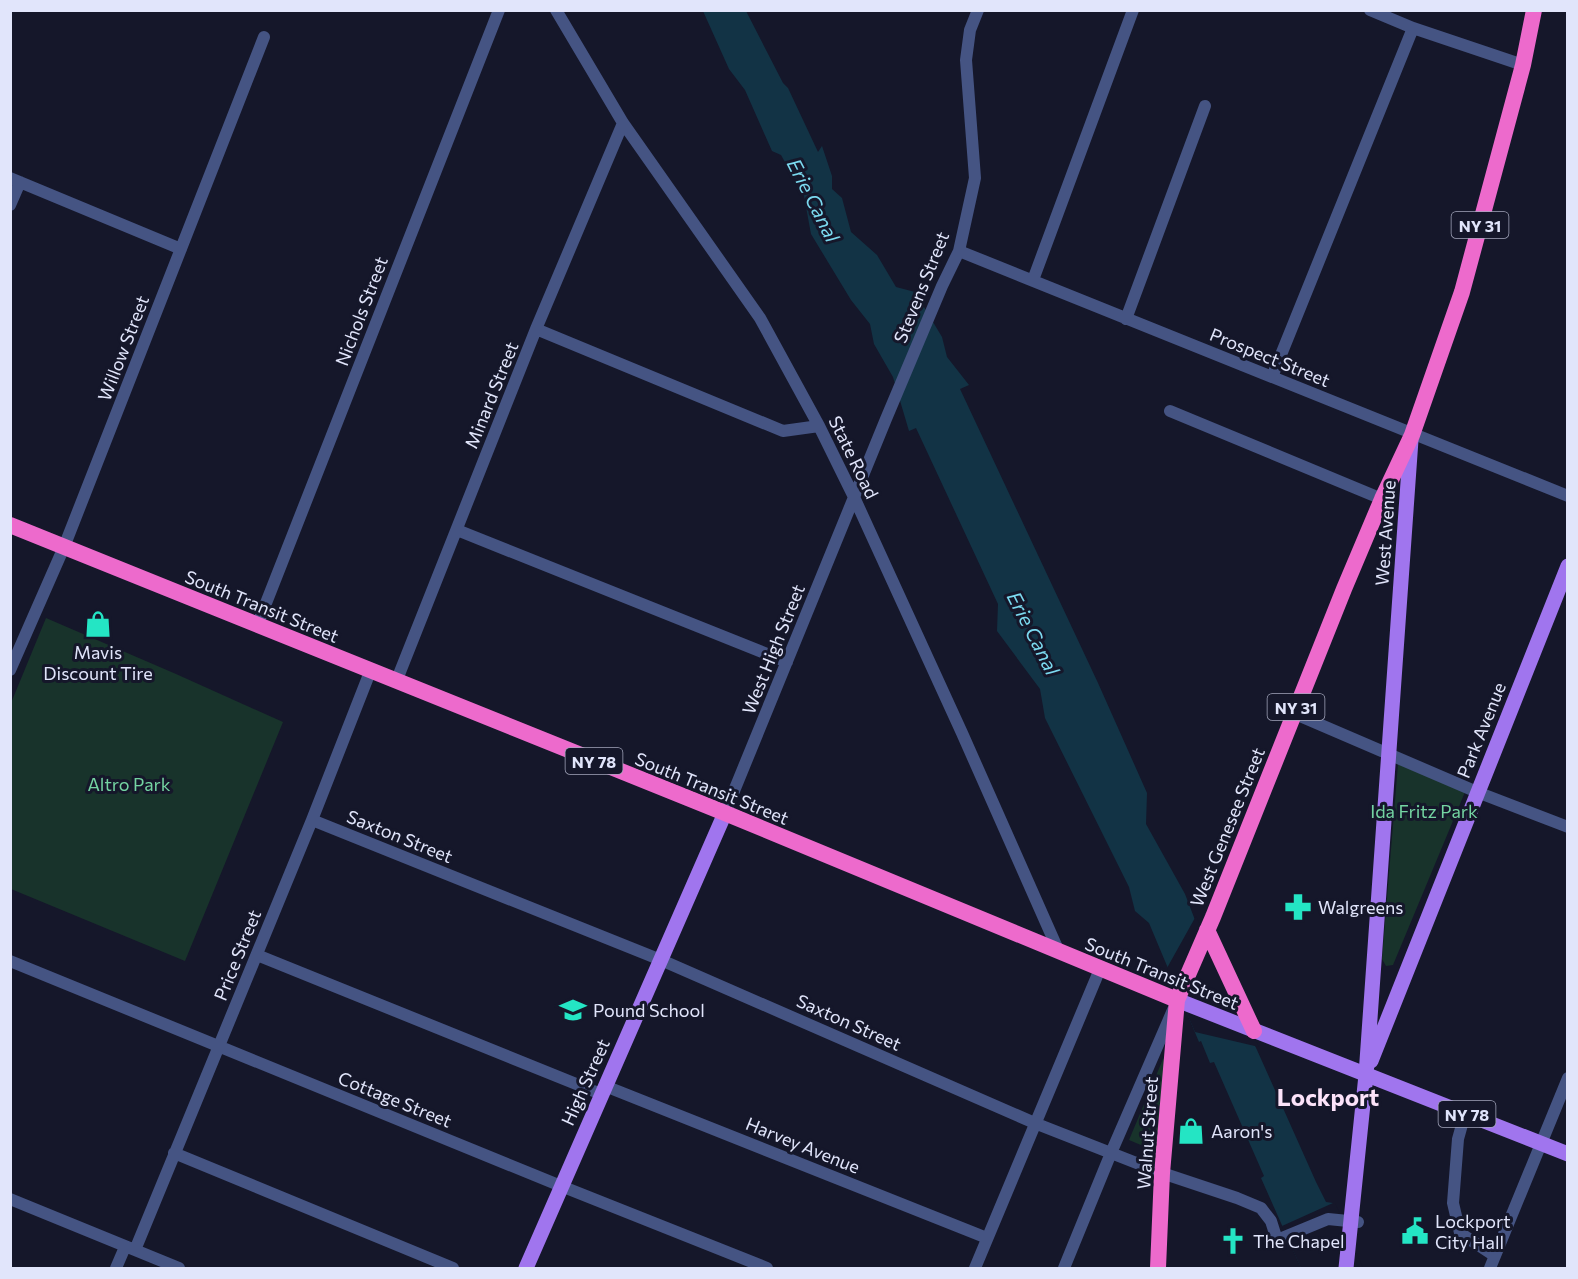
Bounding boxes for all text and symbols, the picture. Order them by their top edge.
water label: Erie Canal [783,154,846,247]
road number: NY 31 [1452,212,1508,238]
street label: Stevens Street [889,228,953,346]
street label: Nichols Street [330,253,392,369]
street label: Willow Street [93,292,153,404]
street label: Prospect Street [1207,323,1333,391]
street label: Minard Street [460,338,522,452]
street label: State Road [825,412,883,502]
street label: West Avenue [1370,480,1400,586]
street label: South Transit Street [182,565,342,647]
street label: West High Street [737,581,809,717]
water label: Erie Canal [1003,587,1066,680]
shop icon: Mavis Discount Tire [83,609,113,639]
place label: Mavis Discount Tire [43,641,153,684]
street label: Park Avenue [1452,679,1510,781]
road number: NY 31 [1268,694,1324,720]
street label: West Genesee Street [1185,744,1269,910]
street label: South Transit Street [632,747,792,829]
road number: NY 78 [566,748,622,774]
park label: Altro Park [87,773,171,795]
park label: Ida Fritz Park [1370,800,1478,822]
street label: Saxton Street [344,805,456,867]
pharmacy icon: Walgreens [1283,892,1313,922]
place label: Walgreens [1318,896,1404,918]
street label: Price Street [209,906,265,1004]
street label: South Transit Street [1082,932,1242,1014]
street label: Saxton Street [793,989,905,1055]
school or university icon: Pound School [558,995,588,1025]
place label: Pound School [593,999,705,1021]
street label: High Street [556,1035,614,1129]
street label: Cottage Street [335,1066,455,1132]
street label: Walnut Street [1132,1076,1162,1190]
district label: Lockport [1277,1082,1379,1111]
road number: NY 78 [1438,1101,1496,1127]
street label: Harvey Avenue [743,1112,863,1178]
shop icon: Aaron's [1176,1116,1206,1146]
place label: Aaron's [1211,1120,1272,1142]
place label: Lockport City Hall [1435,1210,1511,1253]
public building icon: Lockport City Hall [1400,1216,1430,1246]
church icon: The Chapel [1218,1226,1248,1256]
place label: The Chapel [1253,1230,1345,1252]

